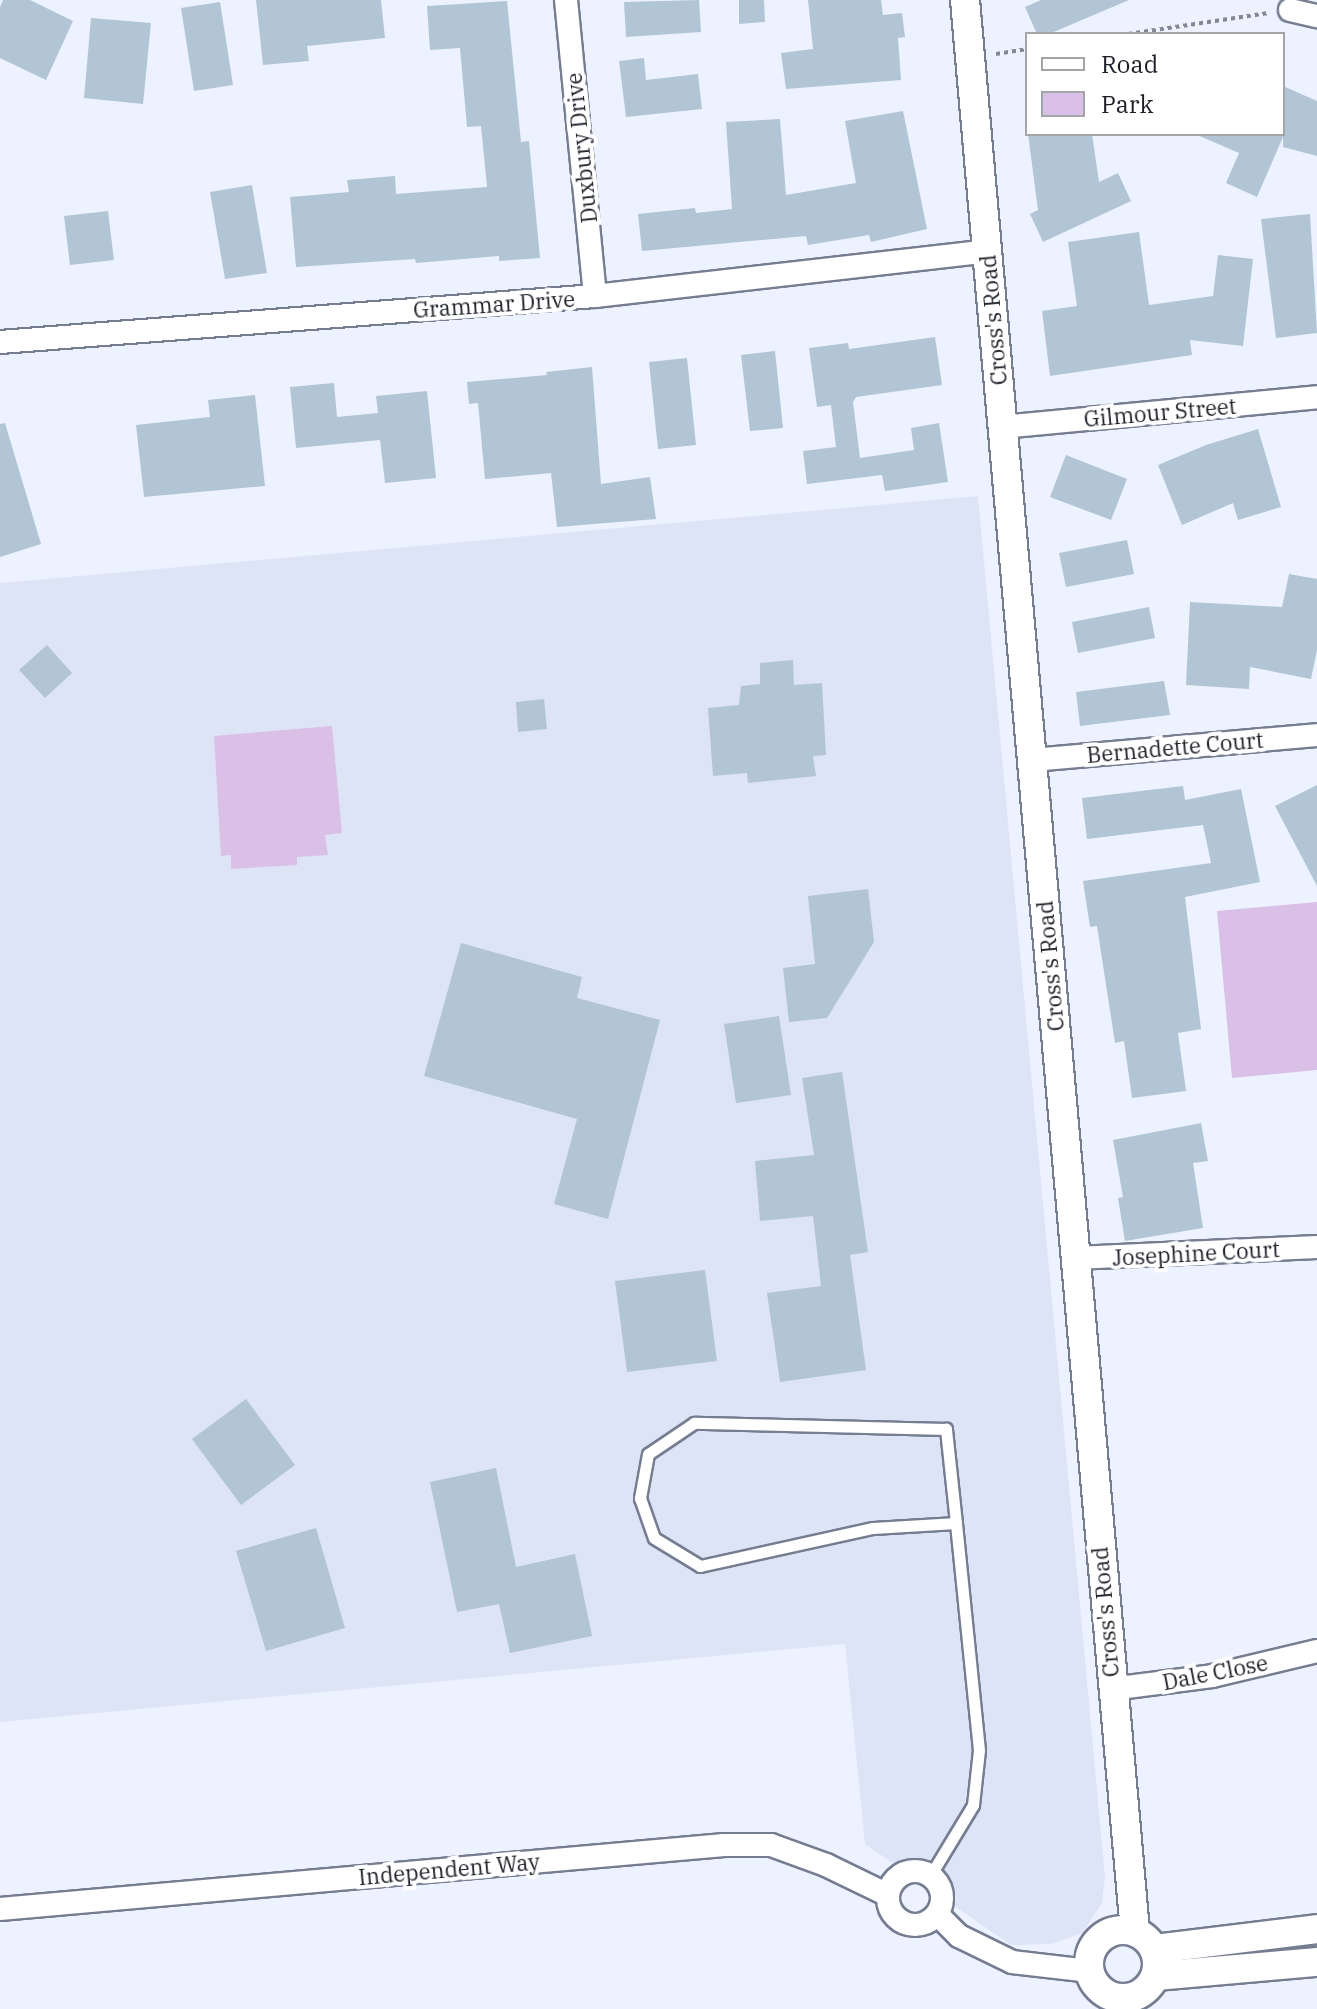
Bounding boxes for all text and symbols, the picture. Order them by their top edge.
legend [1025,32,1285,136]
text: Road [1101,48,1158,80]
street label: Duxbury Drive [560,72,602,224]
text: Park [1101,88,1153,120]
street label: Cross's Road [974,254,1012,386]
street label: Grammar Drive [412,285,576,323]
street label: Gilmour Street [1083,392,1237,432]
street label: Bernadette Court [1085,726,1265,768]
street label: Cross's Road [1031,900,1069,1032]
street label: Josephine Court [1112,1235,1280,1271]
street label: Cross's Road [1086,1546,1124,1678]
street label: Dale Close [1160,1649,1270,1695]
street label: Independent Way [357,1848,541,1890]

